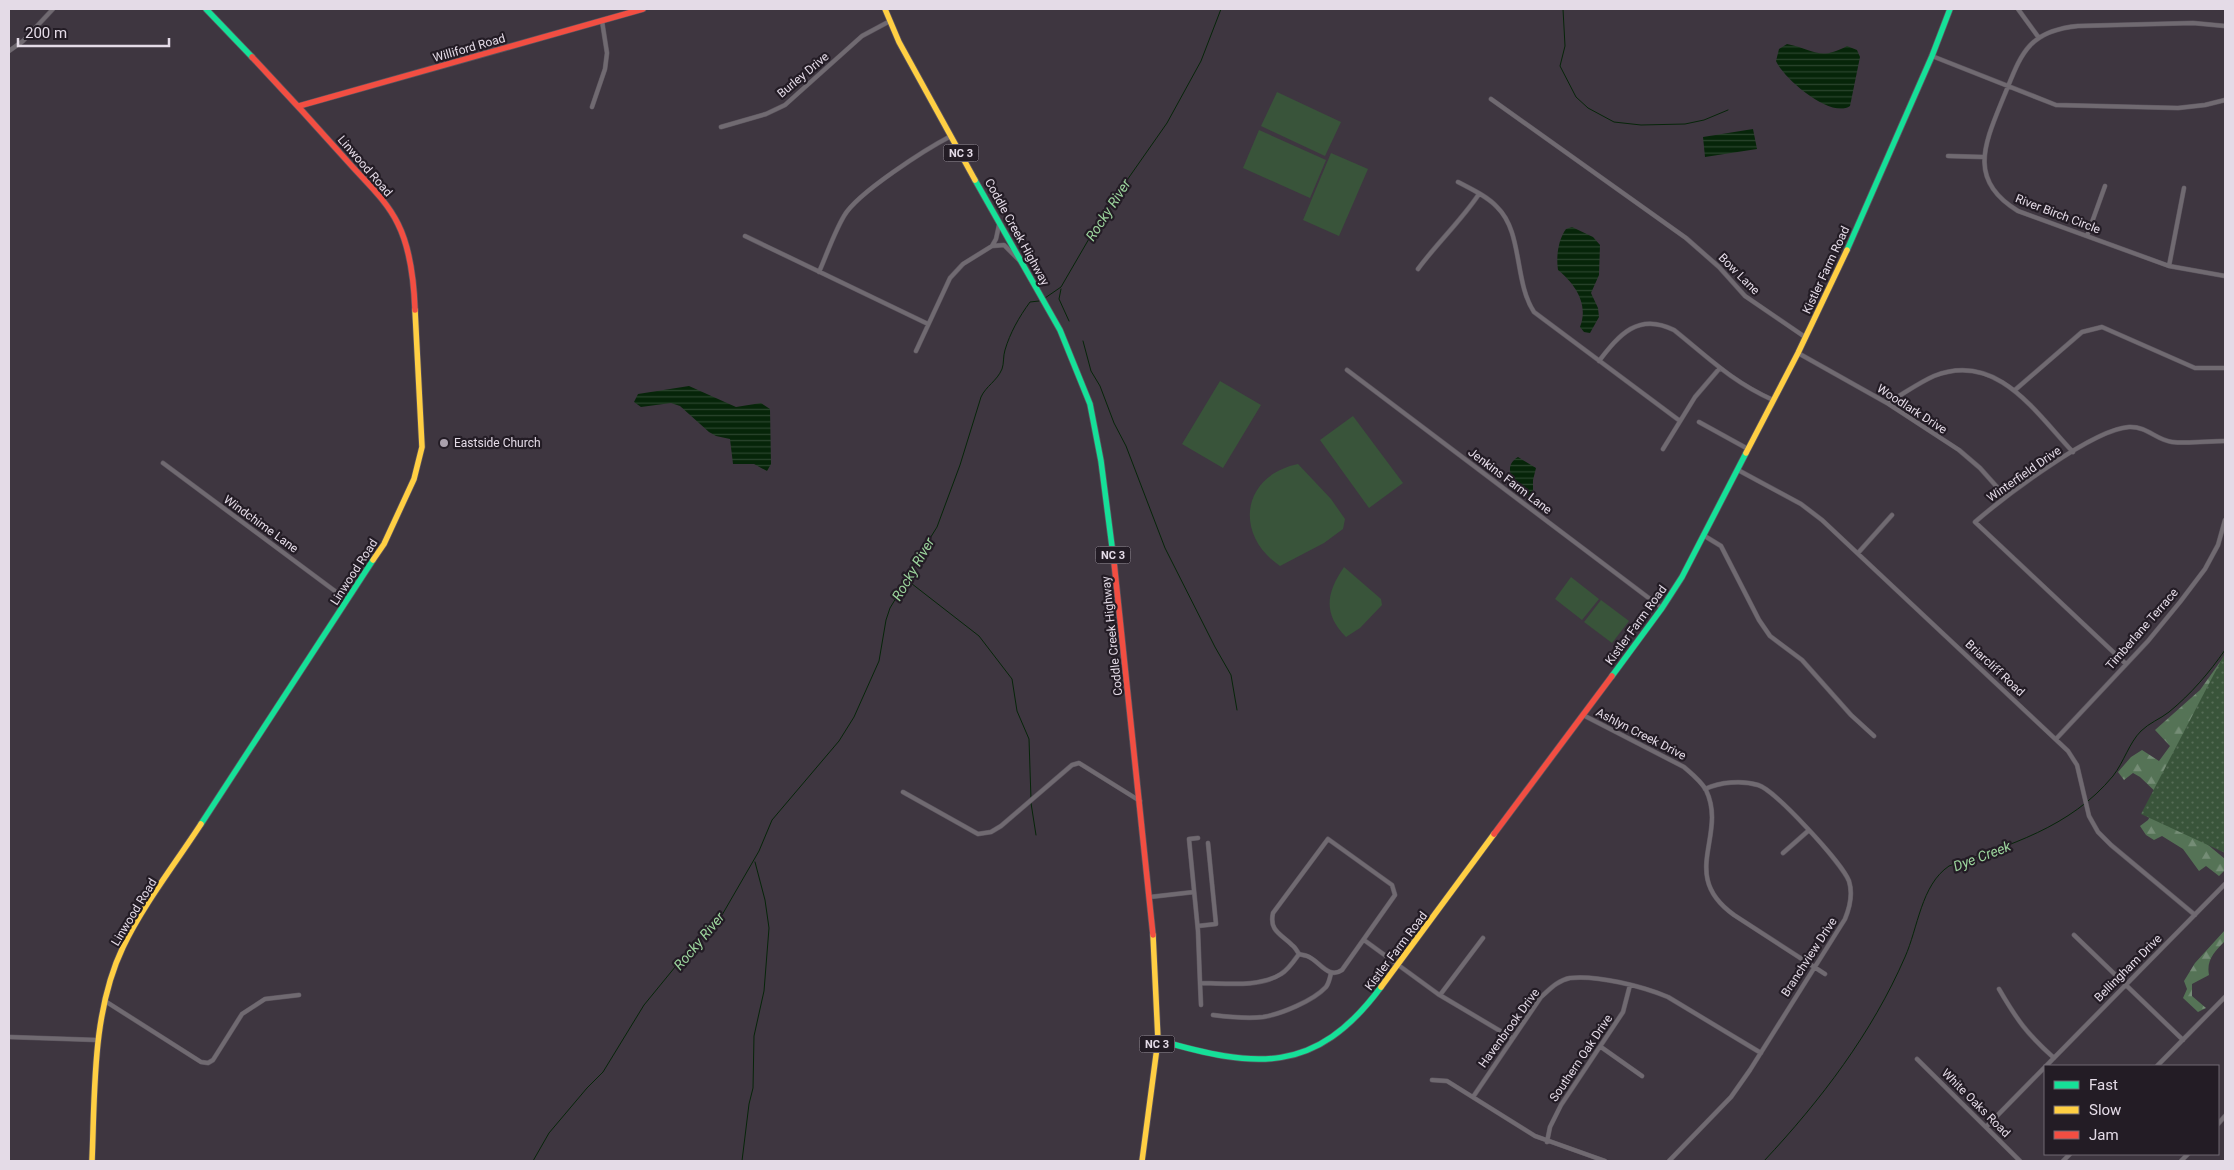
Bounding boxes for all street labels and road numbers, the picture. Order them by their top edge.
street label: Williford Road [431,31,507,65]
street label: Burley Drive [774,49,832,101]
street label: Linwood Road [335,133,395,199]
road number: NC 3 [944,144,978,162]
street label: Coddle Creek Highway [982,176,1052,288]
street label: River Birch Circle [2014,191,2102,237]
street label: Kistler Farm Road [1800,224,1852,316]
street label: Bow Lane [1716,251,1762,297]
street label: Woodlark Drive [1874,381,1950,437]
street label: Winterfield Drive [1984,443,2064,505]
street label: Jenkins Farm Lane [1465,445,1555,517]
street label: Windchime Lane [221,492,301,556]
street label: Linwood Road [327,536,381,608]
road number: NC 3 [1096,546,1130,564]
street label: Coddle Creek Highway [1099,575,1125,696]
street label: Kistler Farm Road [1602,582,1670,668]
street label: Timberlane Terrace [2103,586,2181,672]
street label: Briarcliff Road [1962,637,2028,699]
street label: Ashlyn Creek Drive [1594,705,1688,763]
street label: Linwood Road [108,876,160,948]
street label: Kistler Farm Road [1362,909,1430,993]
street label: Branchview Drive [1778,915,1840,999]
street label: Bellingham Drive [2091,931,2165,1005]
street label: Havenbrook Drive [1476,986,1542,1070]
street label: Southern Oak Drive [1547,1012,1615,1104]
road number: NC 3 [1140,1036,1174,1052]
street label: White Oaks Road [1939,1066,2013,1140]

